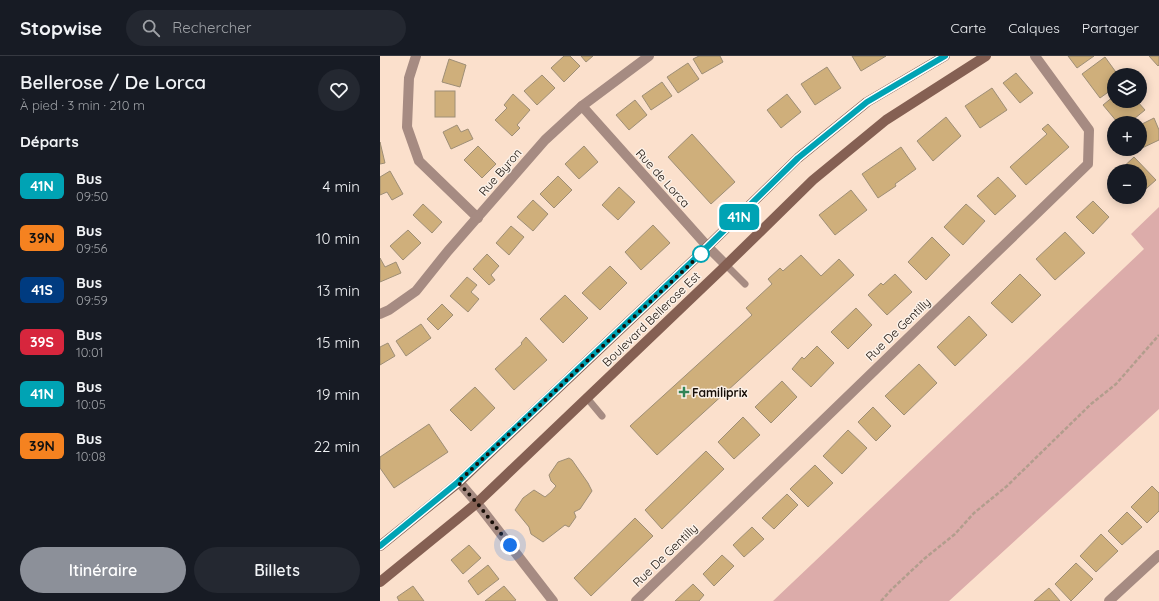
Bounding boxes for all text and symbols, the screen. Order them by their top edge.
search box [126,10,406,46]
text: Stopwise [20,16,102,40]
icon: search [140,17,162,39]
text: Rechercher [172,18,251,37]
text: Carte [951,19,986,37]
text: Calques [1008,19,1060,37]
text: Partager [1082,19,1139,37]
map controls [1107,68,1147,204]
button: layers [1107,68,1147,108]
button: heart [318,69,360,111]
text: Bellerose / De Lorca [20,70,206,94]
text: À pied · 3 min · 210 m [20,97,145,113]
button: + [1107,116,1147,156]
text: Départs [20,132,79,151]
street label: Rue Byron [475,145,525,199]
street label: Rue de Lorca [633,146,693,210]
button: − [1107,164,1147,204]
text: Bus [76,169,102,188]
text: 41N [30,177,54,195]
text: 4 min [322,177,360,196]
text: 09:50 [76,188,108,204]
line badge: 41N [716,204,762,230]
text: 41N [727,208,751,226]
text: Bus [76,221,102,240]
text: 39N [29,229,55,247]
text: 10 min [316,229,360,248]
text: 09:56 [76,240,108,256]
unlabelled marker [692,245,710,263]
street label: Boulevard Bellerose Est [599,268,703,370]
text: Bus [76,273,102,292]
text: 41S [31,281,53,299]
text: 13 min [317,281,360,300]
text: 09:59 [76,292,108,308]
street label: Rue De Gentilly [862,294,934,364]
text: Bus [76,325,102,344]
text: 39S [30,333,54,351]
text: 15 min [317,333,360,352]
text: 10:01 [76,344,104,360]
text: Bus [76,377,102,396]
text: 41N [30,385,54,403]
text: 19 min [316,385,360,404]
place label: Familiprix [692,385,748,400]
marker: Familiprix [679,387,689,397]
text: 10:05 [76,396,106,412]
text: Bus [76,429,102,448]
text: 39N [29,437,55,455]
text: 22 min [314,437,360,456]
text: 10:08 [76,448,106,464]
street label: Rue De Gentilly [629,520,701,590]
your location [500,535,520,555]
button: Itinéraire [20,547,186,593]
button: Billets [194,547,360,593]

